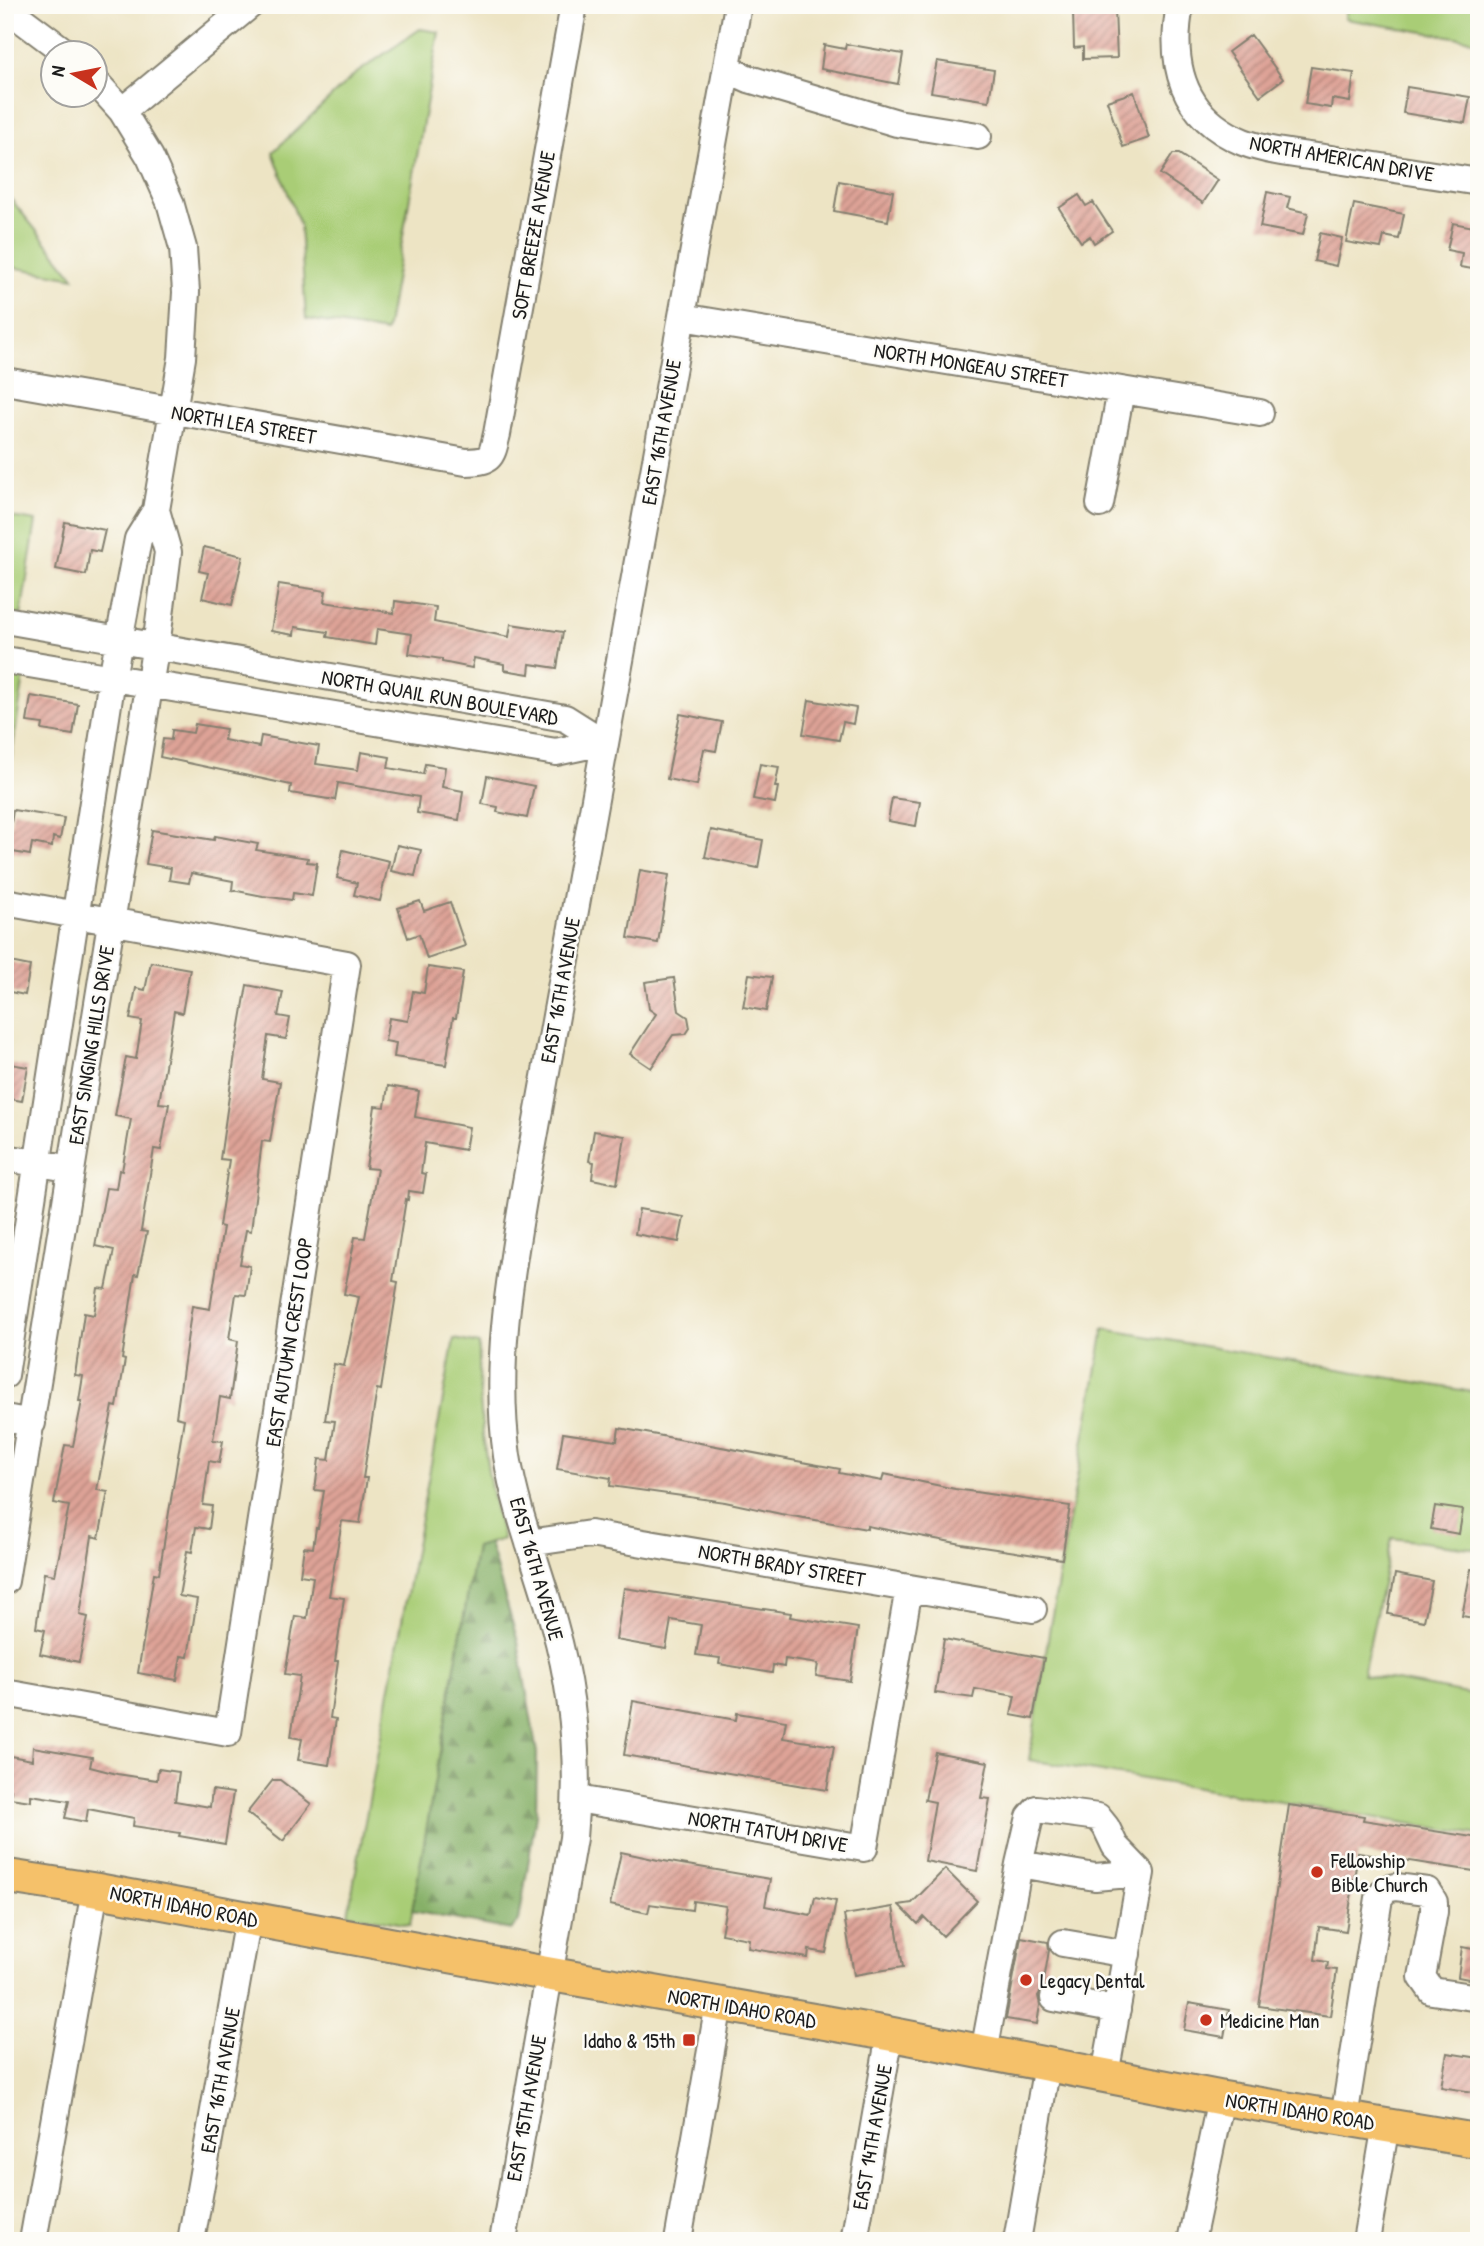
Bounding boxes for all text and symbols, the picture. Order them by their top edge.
north arrow [38,38,108,108]
text: N [44,64,71,78]
street label: NORTH AMERICAN DRIVE [1248,128,1436,188]
street label: SOFT BREEZE AVENUE [504,148,562,322]
street label: NORTH MONGEAU STREET [872,335,1071,395]
street label: EAST 16TH AVENUE [634,357,688,507]
street label: NORTH LEA STREET [169,397,320,451]
street label: NORTH QUAIL RUN BOULEVARD [319,662,561,732]
street label: EAST 16TH AVENUE [533,915,587,1065]
street label: EAST SINGING HILLS DRIVE [61,943,121,1147]
street label: EAST AUTUMN CREST LOOP [258,1235,320,1449]
street label: EAST 16TH AVENUE [503,1494,571,1644]
street label: NORTH BRADY STREET [696,1536,869,1594]
street label: NORTH TATUM DRIVE [686,1803,850,1859]
place label: Fellowship Bible Church [1330,1846,1428,1899]
marker: Fellowship Bible Church [1309,1864,1325,1880]
street label: NORTH IDAHO ROAD [108,1877,260,1935]
place label: Legacy Dental [1040,1966,1145,1995]
marker: Legacy Dental [1018,1972,1034,1988]
street label: NORTH IDAHO ROAD [666,1981,818,2035]
street label: EAST 16TH AVENUE [193,2005,247,2155]
place label: Medicine Man [1220,2006,1320,2035]
marker: Medicine Man [1198,2012,1214,2028]
place label: Idaho & 15th [583,2026,675,2055]
marker: Idaho & 15th [681,2032,697,2048]
street label: EAST 15TH AVENUE [499,2033,553,2183]
street label: EAST 14TH AVENUE [845,2062,899,2212]
street label: NORTH IDAHO ROAD [1224,2085,1376,2137]

